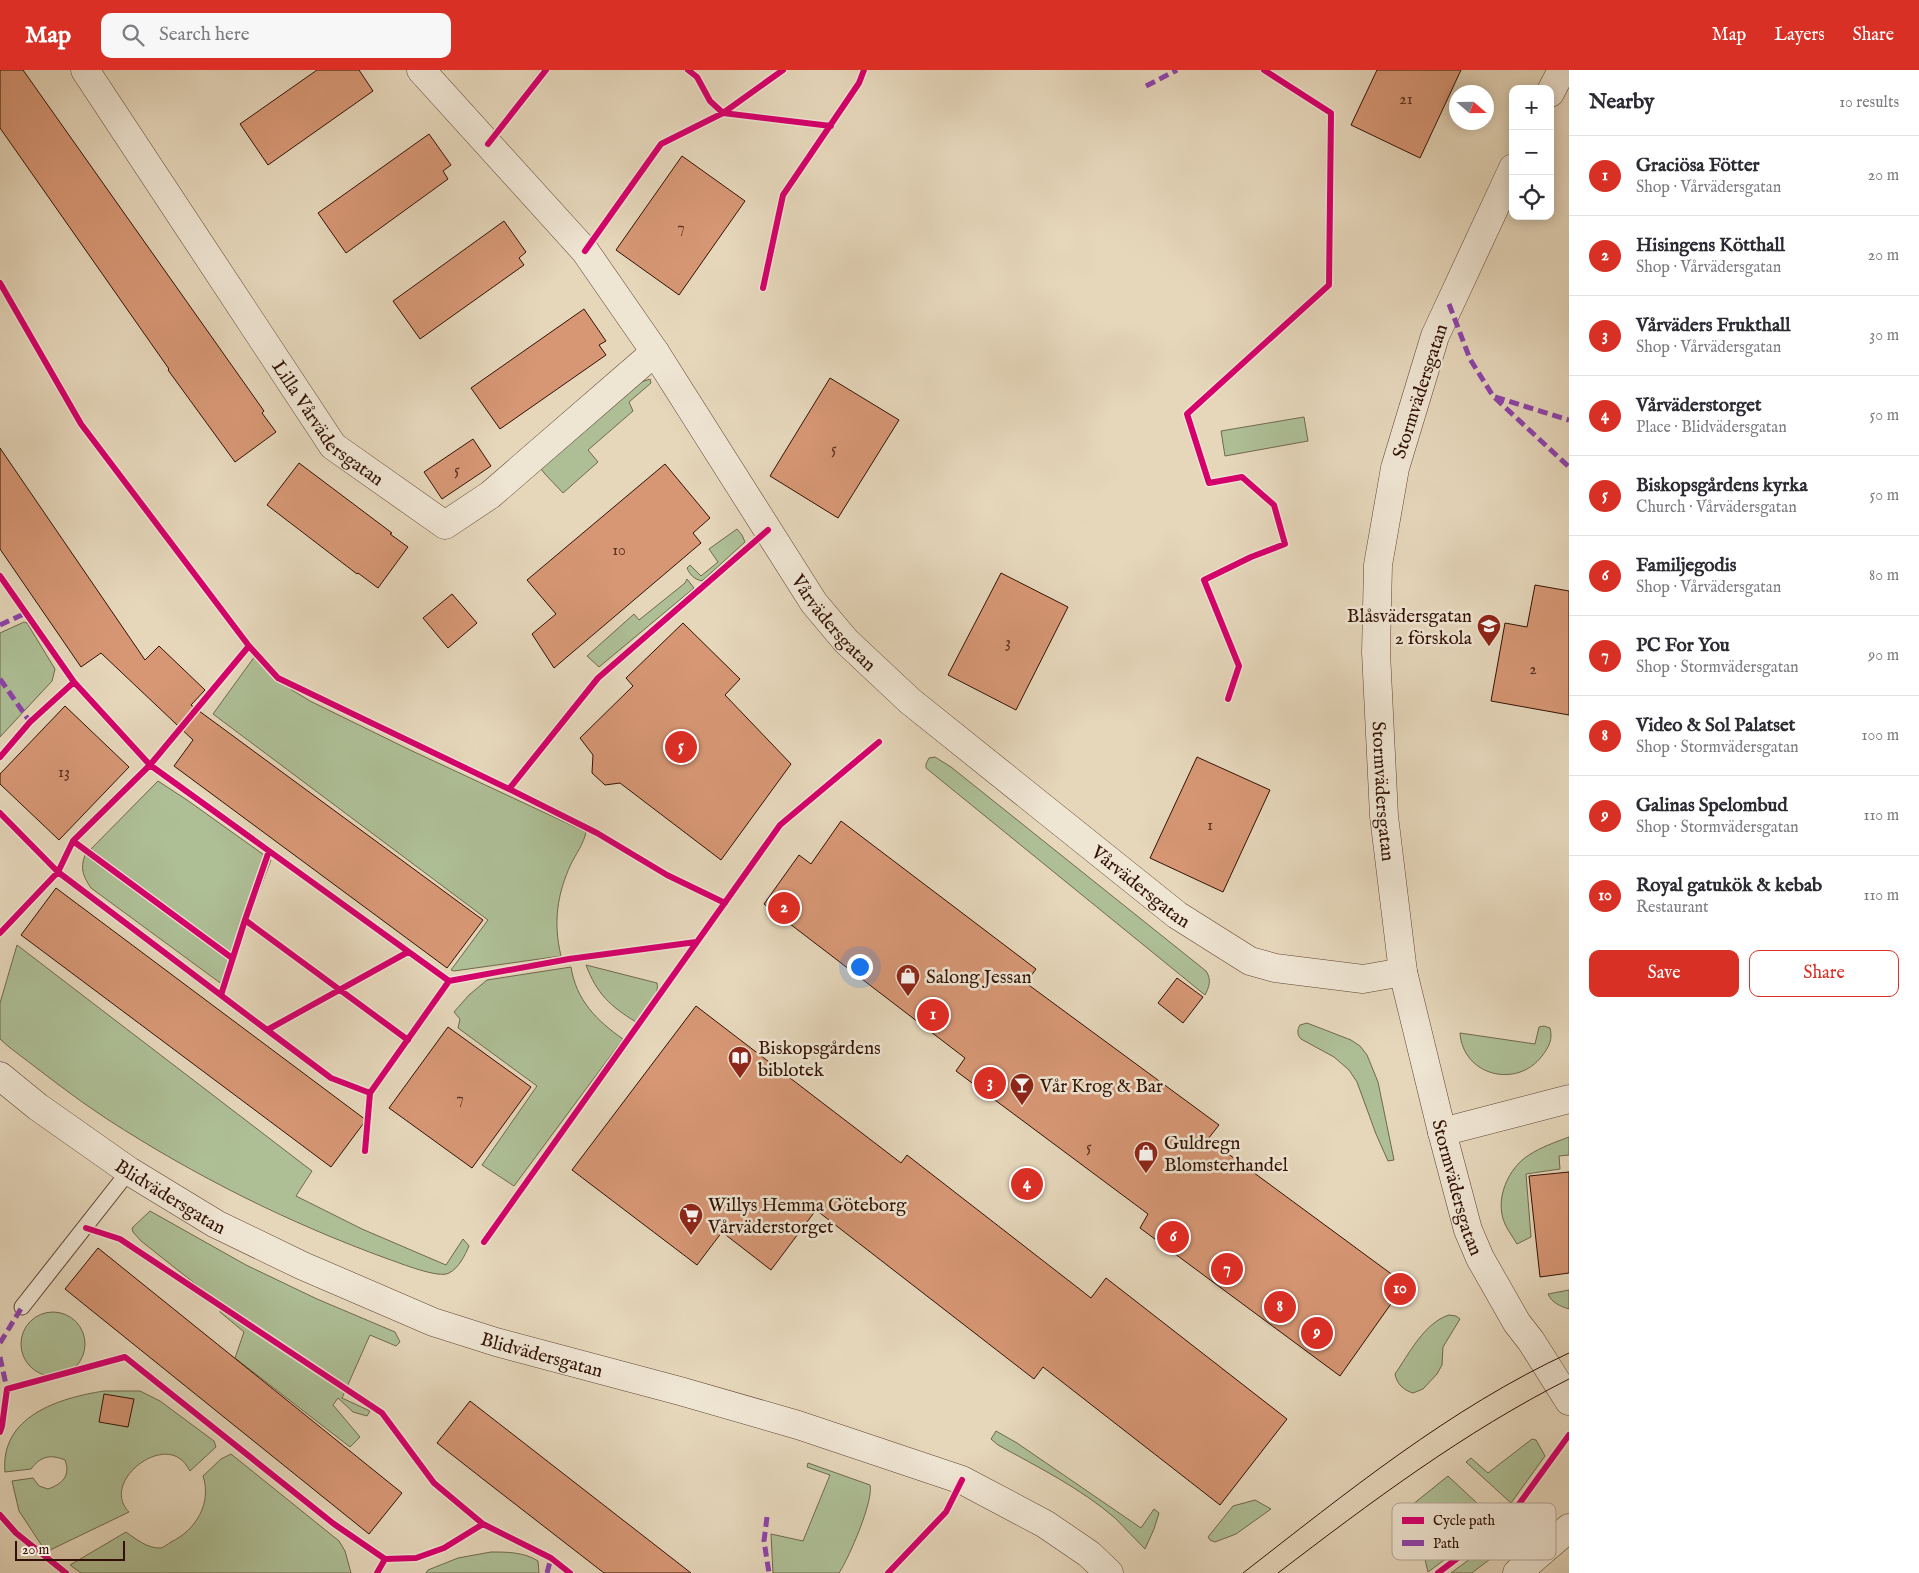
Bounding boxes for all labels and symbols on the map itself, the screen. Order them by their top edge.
north arrow [1449,85,1494,130]
house number: 21 [1399,90,1413,110]
house number: 7 [677,218,685,238]
street label: Stormvädersgatan [1388,321,1454,462]
street label: Lilla Vårvädersgatan [266,356,388,492]
house number: 5 [831,440,837,460]
house number: 5 [454,461,460,481]
house number: 10 [612,541,626,561]
street label: Vårvädersgatan [784,570,881,677]
place label: Blåsvädersgatan 2 förskola [1347,605,1473,651]
school or university icon: Blåsvädersgatan 2 förskola [1476,613,1502,647]
house number: 3 [1005,633,1011,653]
house number: 2 [1529,660,1537,680]
street label: Stormvädersgatan [1365,721,1399,863]
pin: 5 [665,728,697,766]
house number: 13 [58,763,70,783]
house number: 1 [1207,816,1213,836]
street label: Vårvädersgatan [1085,840,1194,934]
pin: 2 [768,889,800,927]
your location [847,954,873,980]
shop icon: Salong Jessan [895,963,921,997]
place label: Salong Jessan [926,966,1032,990]
pin: 1 [917,996,949,1034]
place label: Biskopsgårdens biblotek [758,1037,881,1083]
library icon: Biskopsgårdens biblotek [727,1045,753,1079]
pin: 3 [974,1064,1006,1102]
bar icon: Vår Krog & Bar [1009,1072,1035,1106]
place label: Vår Krog & Bar [1039,1075,1163,1099]
house number: 7 [456,1089,464,1109]
street label: Stormvädersgatan [1425,1117,1487,1260]
place label: Guldregn Blomsterhandel [1164,1132,1289,1178]
house number: 5 [1086,1138,1092,1158]
shop icon: Guldregn Blomsterhandel [1133,1140,1159,1174]
street label: Blidvädersgatan [110,1155,229,1241]
pin: 4 [1011,1165,1043,1203]
place label: Willys Hemma Göteborg Vårväderstorget [707,1194,907,1240]
supermarket icon: Willys Hemma Göteborg Vårväderstorget [678,1202,704,1236]
pin: 6 [1157,1218,1189,1256]
pin: 7 [1211,1250,1243,1288]
pin: 10 [1384,1270,1416,1308]
pin: 8 [1264,1288,1296,1326]
pin: 9 [1301,1314,1333,1352]
street label: Blidvädersgatan [477,1328,605,1384]
legend [1392,1503,1556,1560]
text: Cycle path [1433,1512,1495,1530]
text: Path [1433,1535,1460,1553]
scale bar [15,1538,125,1561]

